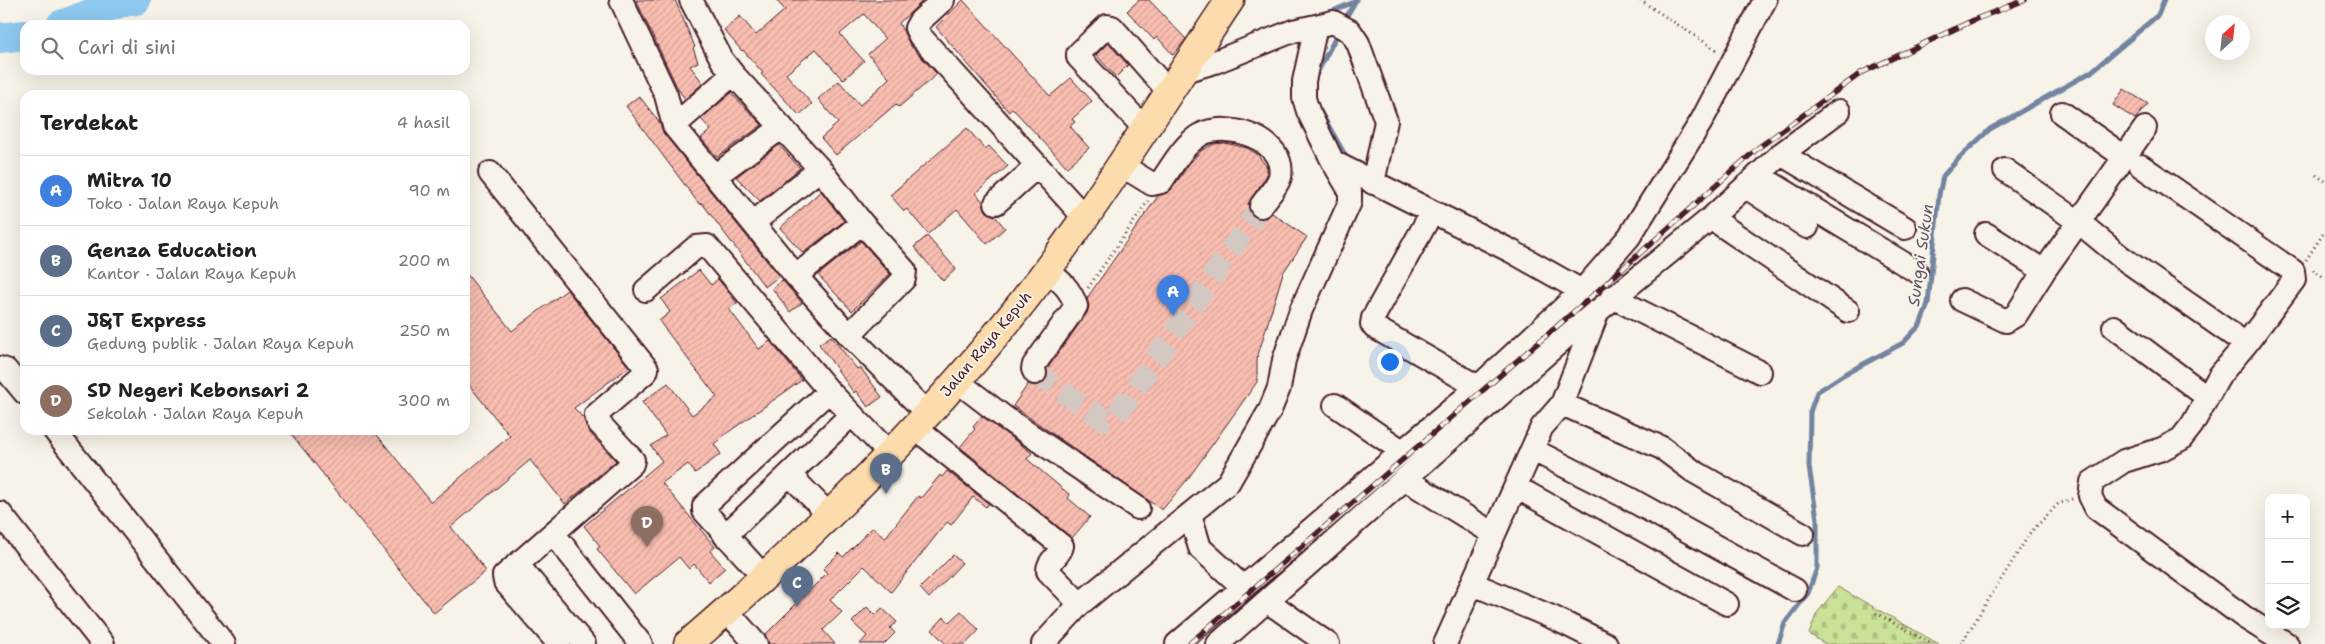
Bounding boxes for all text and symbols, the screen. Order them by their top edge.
north arrow [2205,15,2250,60]
search box [20,20,470,75]
icon: search [38,34,66,62]
text: Cari di sini [78,35,176,60]
text: Terdekat [40,109,138,137]
text: 4 hasil [397,112,450,133]
text: Mitra 10 [87,168,172,193]
text: A [50,180,62,201]
text: 90 m [409,180,450,201]
text: Toko · Jalan Raya Kepuh [87,193,279,214]
water label: Sungai Sukun [1903,203,1938,308]
text: Genza Education [87,238,257,263]
text: B [51,250,61,271]
text: 200 m [398,250,450,271]
text: Kantor · Jalan Raya Kepuh [87,263,297,284]
pin: A [1157,275,1189,316]
street label: Jalan Raya Kepuh [936,287,1036,401]
text: J&T Express [87,308,206,333]
text: C [51,320,61,341]
text: 250 m [399,320,450,341]
text: Gedung publik · Jalan Raya Kepuh [87,333,354,354]
your location [1377,349,1403,375]
text: SD Negeri Kebonsari 2 [87,378,309,403]
text: D [50,390,62,411]
text: 300 m [398,390,450,411]
text: Sekolah · Jalan Raya Kepuh [87,403,304,424]
pin: B [870,453,902,494]
map controls [2265,494,2310,629]
button: + [2265,494,2310,539]
pin: D [631,506,663,547]
button: − [2265,539,2310,584]
pin: C [781,566,813,607]
button: layers [2265,584,2310,629]

